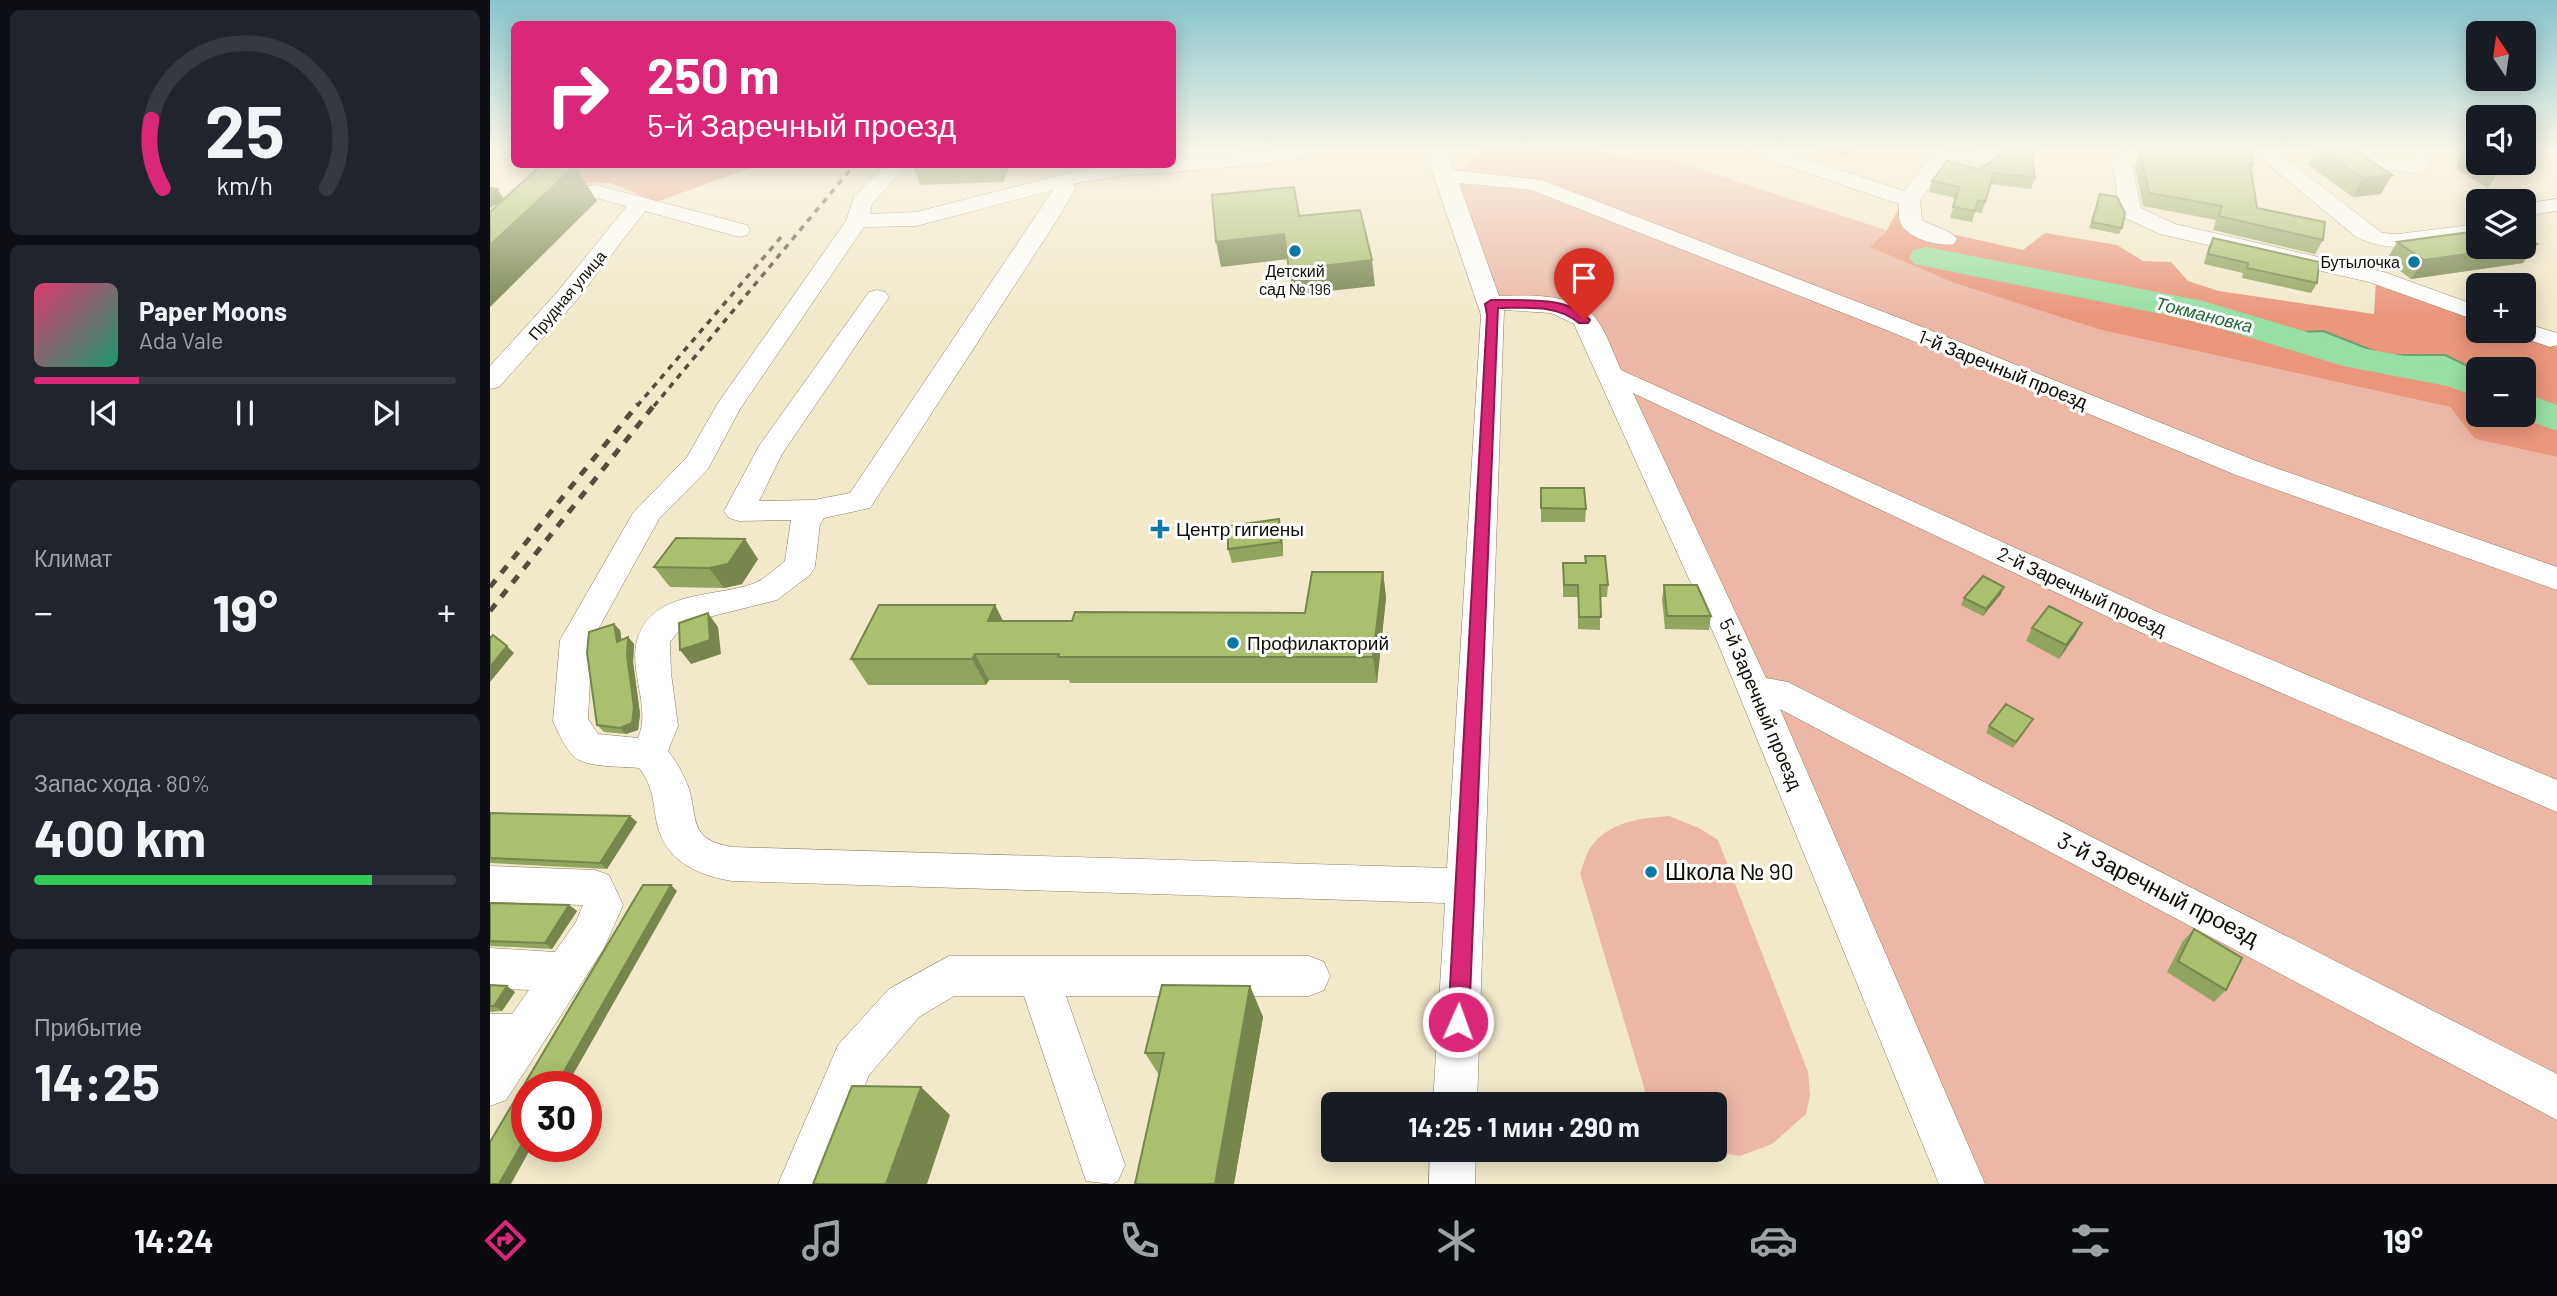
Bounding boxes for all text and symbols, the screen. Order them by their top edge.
north arrow [2466,21,2536,91]
map controls [2466,21,2536,427]
text: 250 m [647,45,780,104]
icon: right [532,49,623,140]
text: 25 [205,86,285,174]
text: 5-й Заречный проезд [647,105,956,143]
button: sound [2466,105,2536,175]
text: km/h [217,170,273,200]
button: layers [2466,189,2536,259]
marker: Детский сад № 196 [1287,243,1303,259]
street label: Прудная улица [524,246,610,343]
pin [1554,248,1614,320]
place label: Бутылочка [2320,252,2400,271]
marker: Бутылочка [2406,254,2422,270]
icon: arrive [1565,259,1603,297]
place label: Детский сад № 196 [1259,261,1331,298]
button: + [2466,273,2536,343]
water label: Токмановка [2154,291,2255,337]
text: Paper Moons [139,295,287,326]
street label: 1-й Заречный проезд [1915,324,2091,413]
text: Ada Vale [139,326,223,354]
button: − [2466,357,2536,427]
icon: previous [85,394,123,432]
icon: pause [226,394,264,432]
icon: next [367,394,405,432]
place label: Центр гигиены [1176,517,1304,540]
marker: Центр гигиены [1150,519,1170,539]
street label: 2-й Заречный проезд [1994,541,2170,640]
text: Климат [34,544,112,572]
text: 19° [212,580,278,642]
text: − [34,588,53,634]
text: + [437,588,456,634]
street label: 5-й Заречный проезд [1715,615,1808,793]
place label: Профилакторий [1247,631,1389,654]
marker: Профилакторий [1225,635,1241,651]
text: Запас хода · 80% [34,769,210,797]
text: 400 km [34,805,206,867]
street label: 3-й Заречный проезд [2053,825,2264,951]
place label: Школа № 90 [1665,857,1794,885]
marker: Школа № 90 [1643,864,1659,880]
position arrow [1421,985,1495,1059]
text: Прибытие [34,1013,142,1041]
text: 14:25 [34,1049,160,1111]
speed limit sign: 30 [511,1071,602,1162]
text: 14:25 · 1 мин · 290 m [1408,1111,1640,1142]
icon: directions [481,1216,530,1265]
icon: music [798,1216,847,1265]
icon: phone [1115,1216,1164,1265]
icon: climate [1432,1216,1481,1265]
icon: car [1749,1216,1798,1265]
icon: filters [2066,1216,2115,1265]
text: 14:24 [134,1221,214,1259]
text: 19° [2383,1221,2423,1259]

